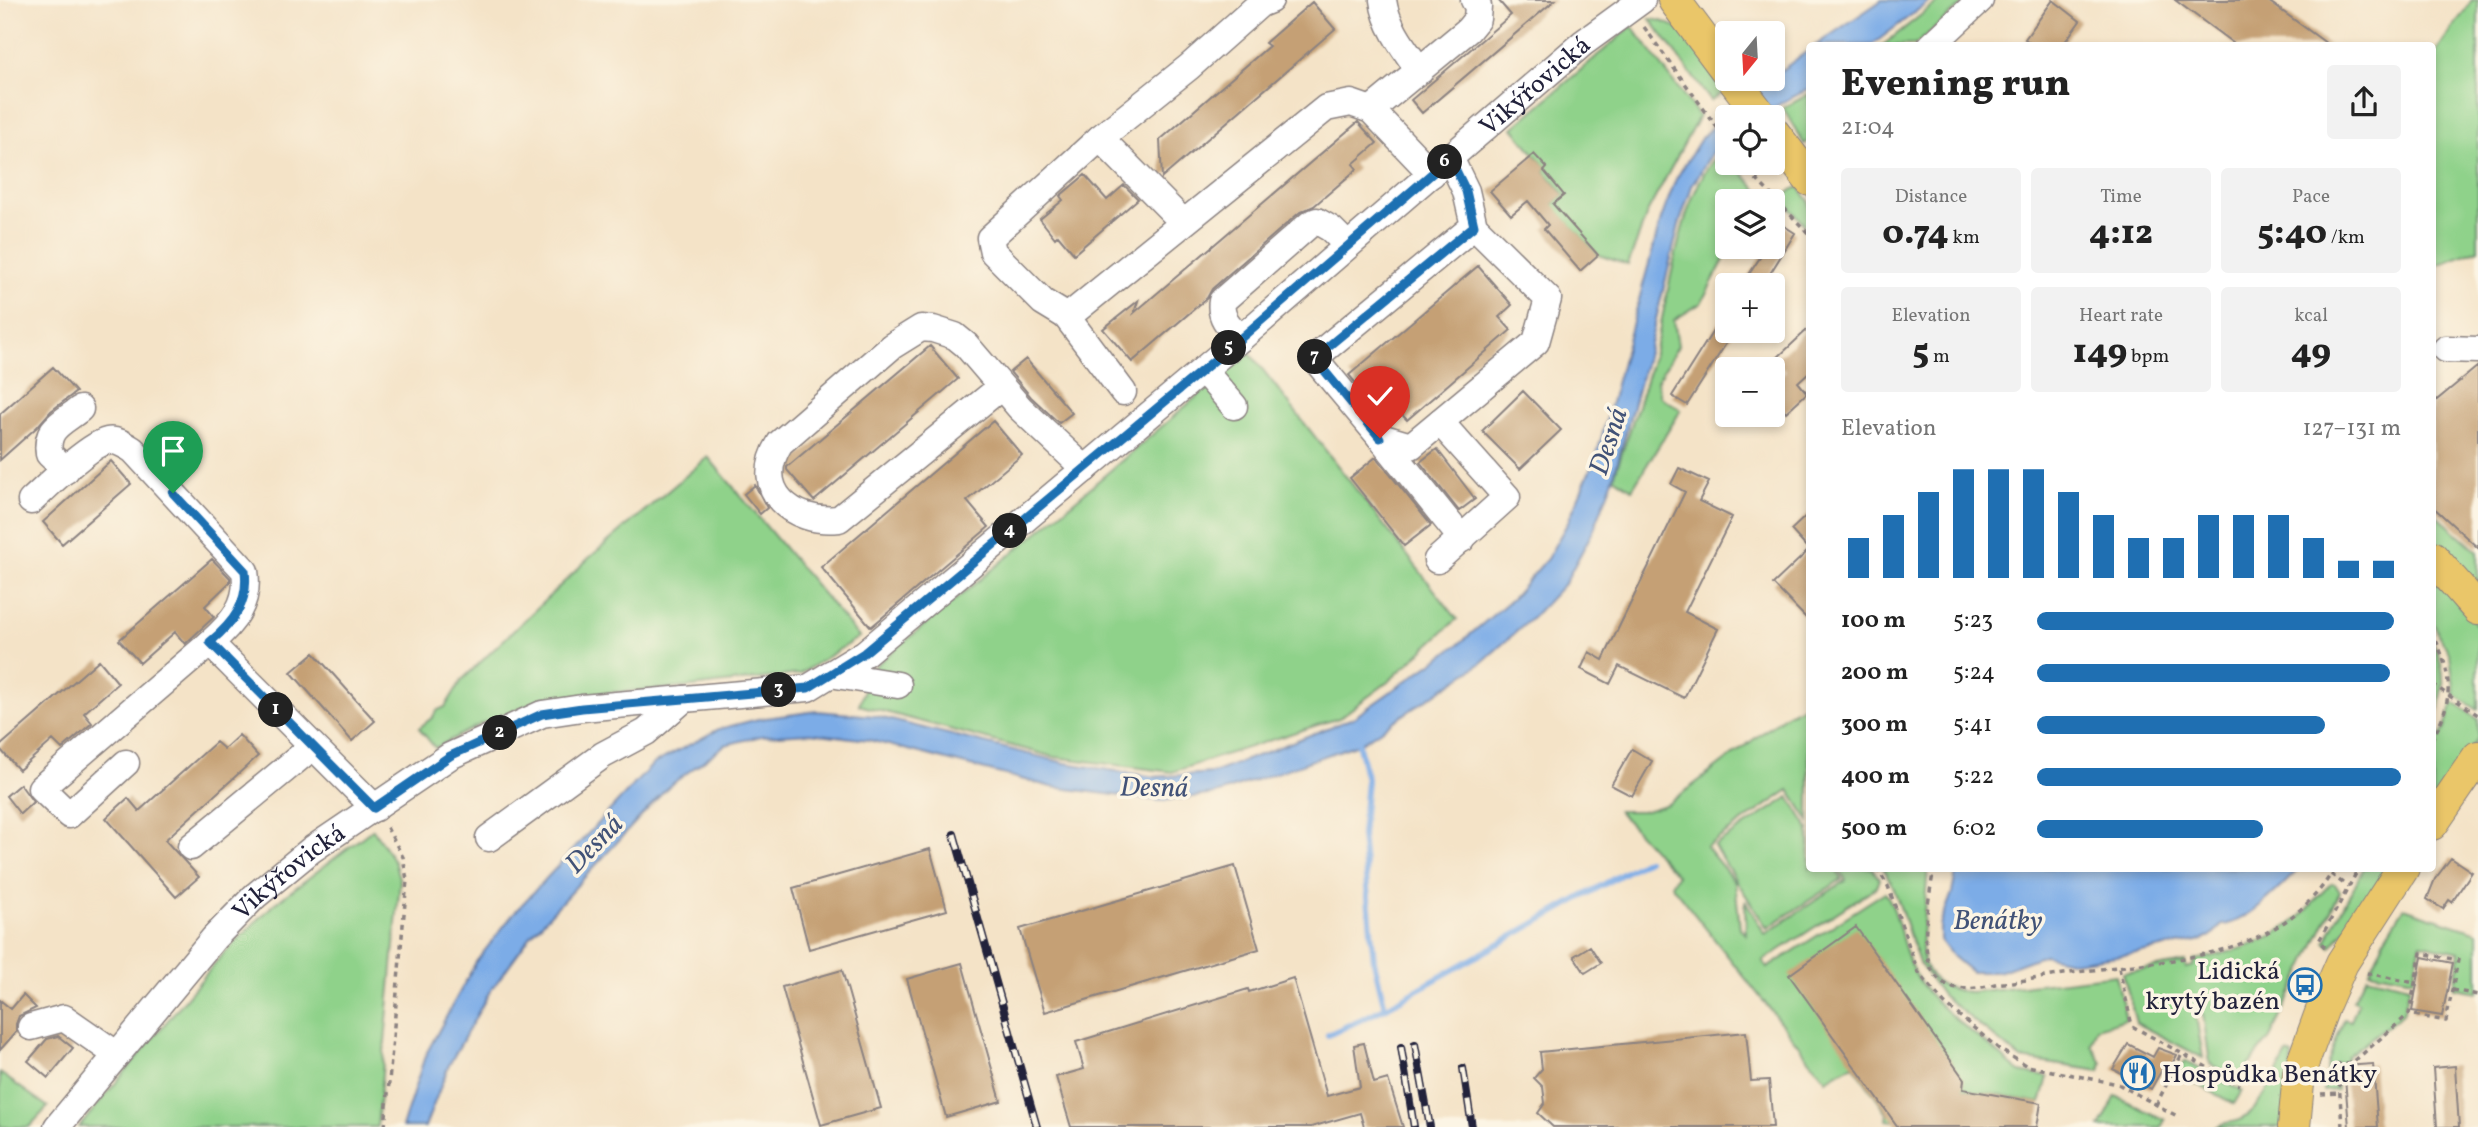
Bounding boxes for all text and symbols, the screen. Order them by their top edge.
north arrow [1715,21,1785,91]
map controls [1715,21,1785,427]
street label: Vikýřovická [1472,28,1599,145]
text: Evening run [1841,59,2071,112]
button: share [2327,65,2401,139]
button: locate [1715,105,1785,175]
text: 21:04 [1841,112,1895,144]
pin: 6 [1428,144,1462,180]
text: 6 [1439,148,1450,174]
text: Distance [1895,184,1967,210]
text: Time [2100,184,2142,210]
text: Pace [2292,184,2330,210]
button: layers [1715,189,1785,259]
text: 0.74 [1882,210,1949,258]
text: 4:12 [2089,210,2153,258]
text: 5:40 [2257,210,2327,258]
text: km [1949,225,1980,251]
text: /km [2327,225,2365,251]
button: + [1715,273,1785,343]
text: Elevation [1892,303,1970,329]
text: Heart rate [2079,303,2163,329]
text: kcal [2294,303,2328,329]
text: 5 [1912,329,1929,377]
text: 149 [2073,329,2127,377]
text: 49 [2291,329,2331,377]
pin: 5 [1212,330,1246,366]
text: 5 [1224,334,1233,360]
pin: 7 [1298,340,1332,374]
text: 7 [1310,343,1319,369]
text: m [1929,344,1950,370]
text: bpm [2127,344,2169,370]
button: − [1715,357,1785,427]
pin [1350,366,1410,438]
icon: check [1361,377,1399,415]
water label: Desná [1580,403,1639,481]
text: Elevation [1841,413,1937,445]
text: 127–131 m [2302,413,2401,445]
pin [143,421,203,493]
icon: arrive [154,432,192,470]
pin: 4 [992,514,1028,548]
text: 4 [1004,517,1015,543]
text: 100 m [1841,605,1906,637]
text: 5:23 [1953,605,1993,637]
text: 200 m [1841,657,1908,689]
text: 5:24 [1953,657,1995,689]
pin: 3 [762,672,796,708]
text: 3 [774,676,783,702]
pin: 1 [258,692,294,728]
text: 1 [272,696,279,722]
text: 300 m [1841,709,1908,741]
text: 5:41 [1953,709,1992,741]
pin: 2 [482,716,518,750]
text: 2 [495,719,504,745]
text: 400 m [1841,761,1910,793]
text: 5:22 [1953,761,1994,793]
water label: Desná [1119,768,1189,809]
water label: Desná [557,806,633,883]
text: 500 m [1841,813,1907,845]
text: 6:02 [1953,813,1996,845]
street label: Vikýřovická [225,816,353,929]
water label: Benátky [1953,902,2043,941]
place label: Lidická krytý bazén [2145,954,2280,1020]
bus stop icon: Lidická krytý bazén [2286,966,2324,1004]
restaurant icon: Hospůdka Benátky [2119,1054,2157,1092]
place label: Hospůdka Benátky [2162,1057,2377,1093]

